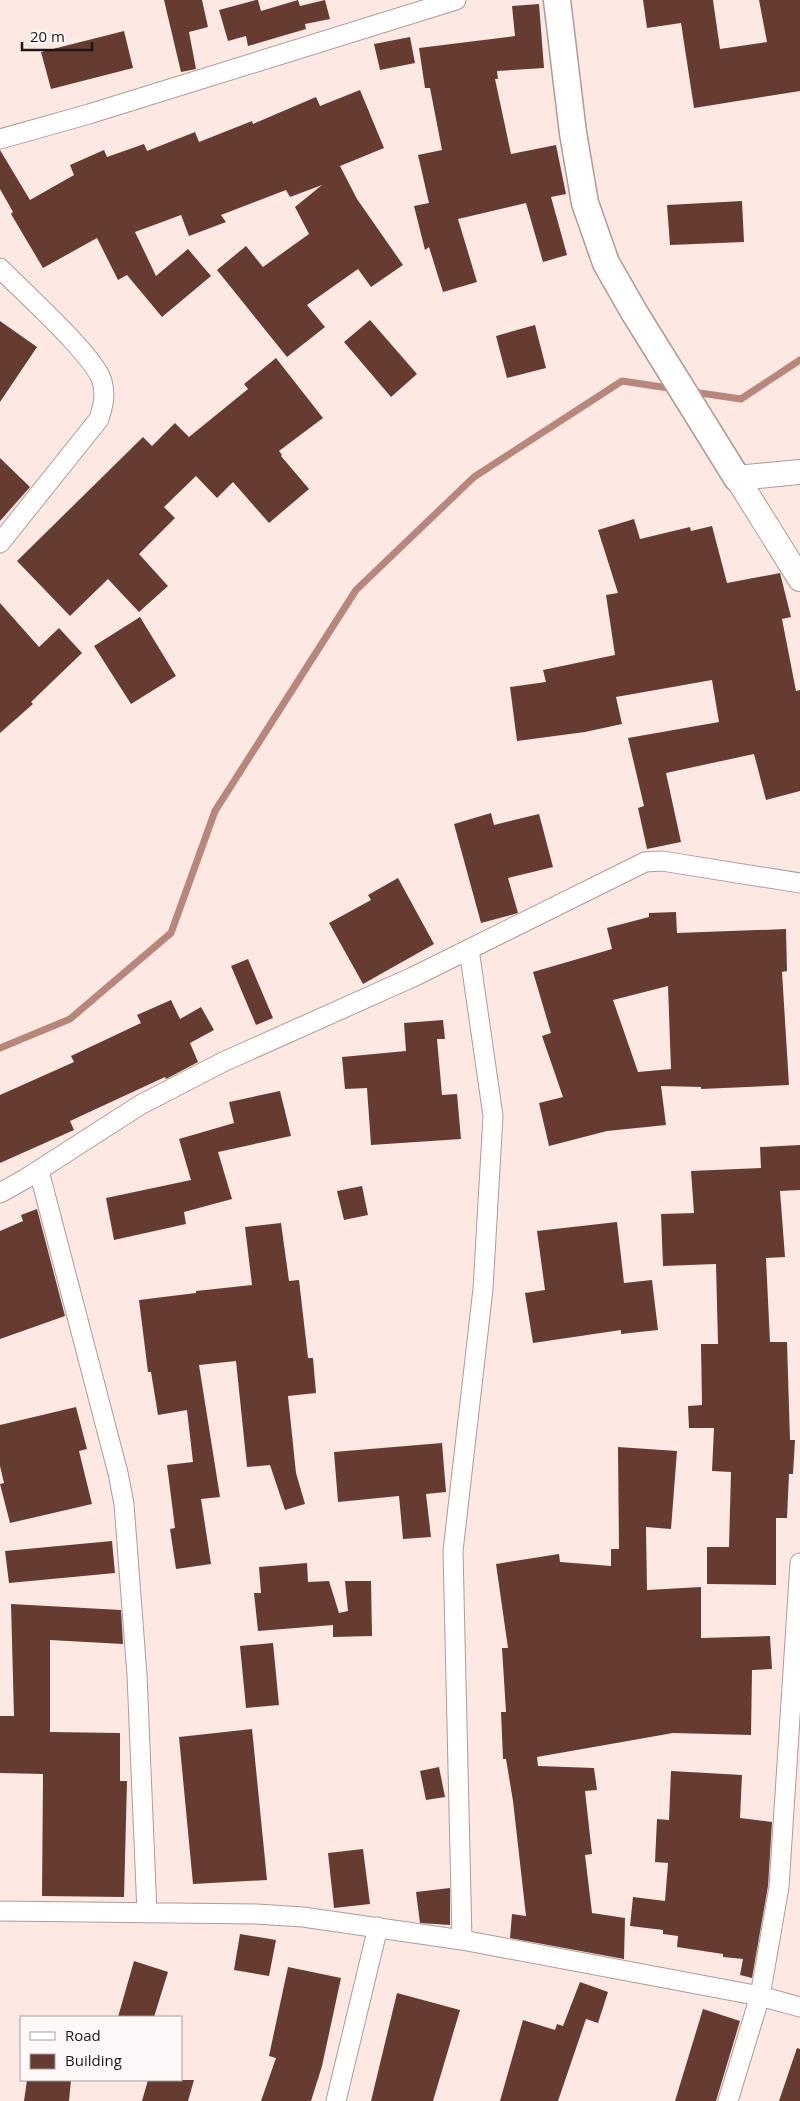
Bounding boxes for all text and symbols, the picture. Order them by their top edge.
scale bar [22,20,92,52]
text: 20 m [30,26,65,46]
legend [20,2016,182,2081]
text: Road [65,2025,101,2045]
text: Building [65,2050,122,2070]

